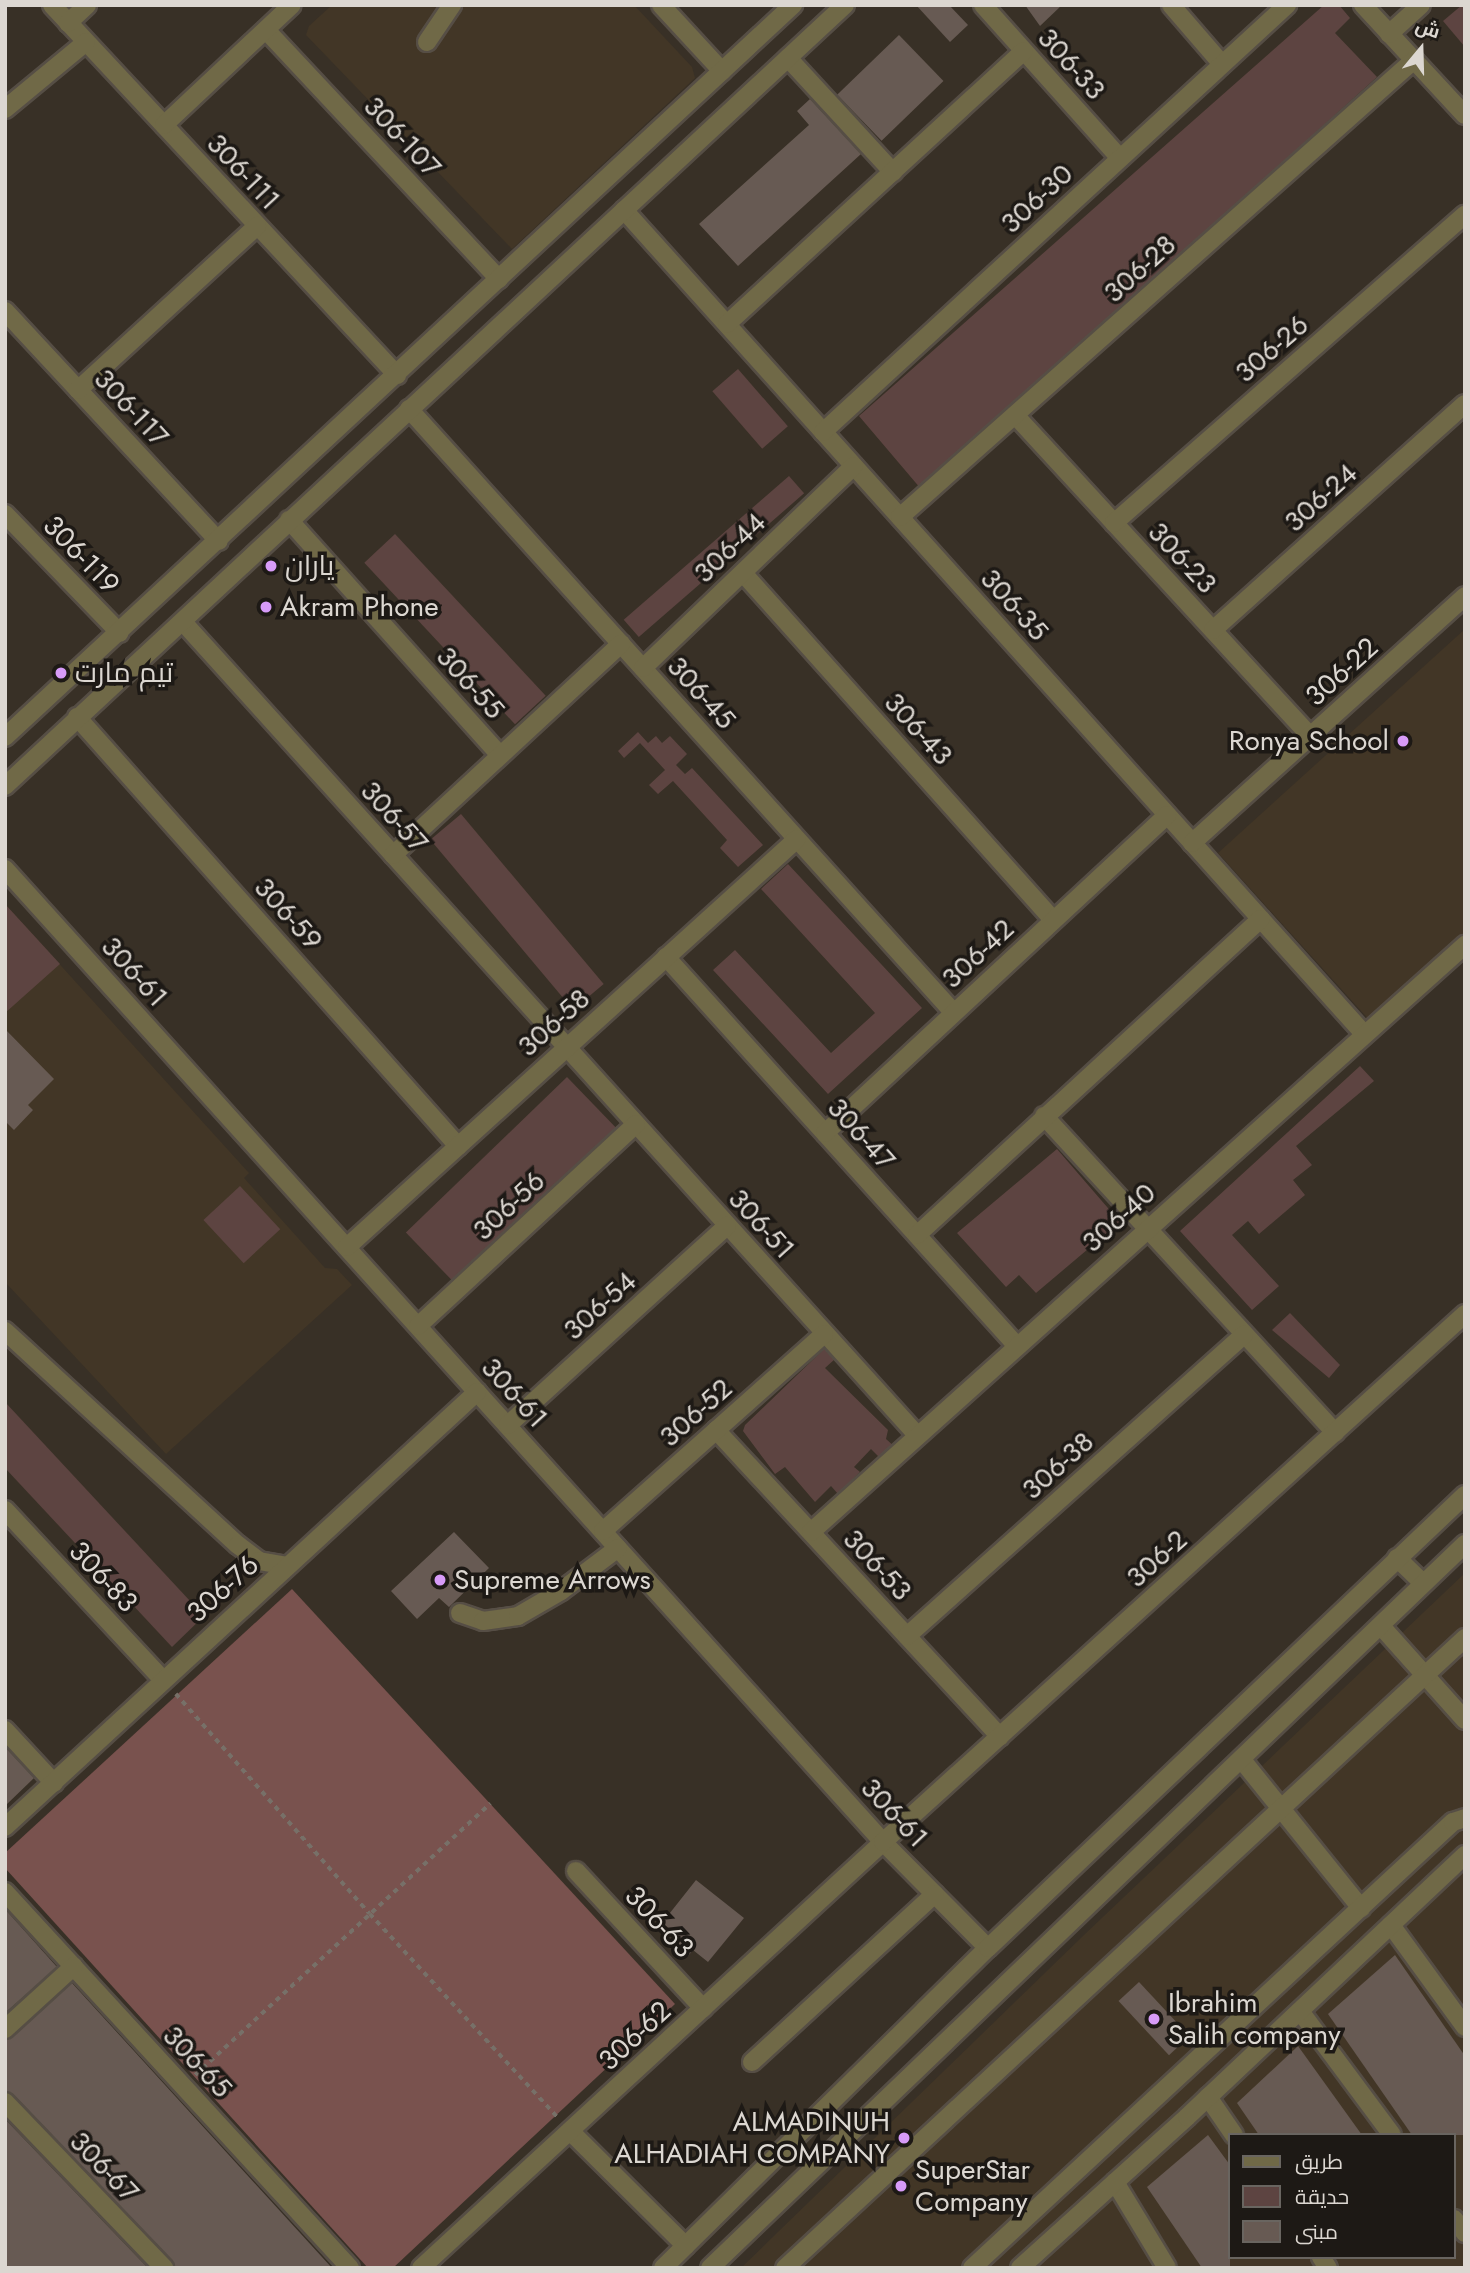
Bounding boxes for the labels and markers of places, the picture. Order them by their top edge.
place label: یاران [285,549,334,583]
marker: یاران [263,558,279,574]
place label: Akram Phone [280,590,439,624]
marker: Akram Phone [258,599,274,615]
place label: تيم مارت [75,656,173,690]
marker: تيم مارت [53,665,69,681]
place label: Ronya School [1229,724,1389,758]
marker: Ronya School [1395,733,1411,749]
place label: Supreme Arrows [454,1563,651,1597]
marker: Supreme Arrows [432,1572,448,1588]
place label: Ibrahim Salih company [1168,1986,1340,2052]
marker: Ibrahim Salih company [1146,2011,1162,2027]
place label: ALMADINUH ALHADIAH COMPANY [614,2105,890,2171]
marker: ALMADINUH ALHADIAH COMPANY [896,2130,912,2146]
place label: SuperStar Company [915,2153,1030,2219]
marker: SuperStar Company [893,2178,909,2194]

